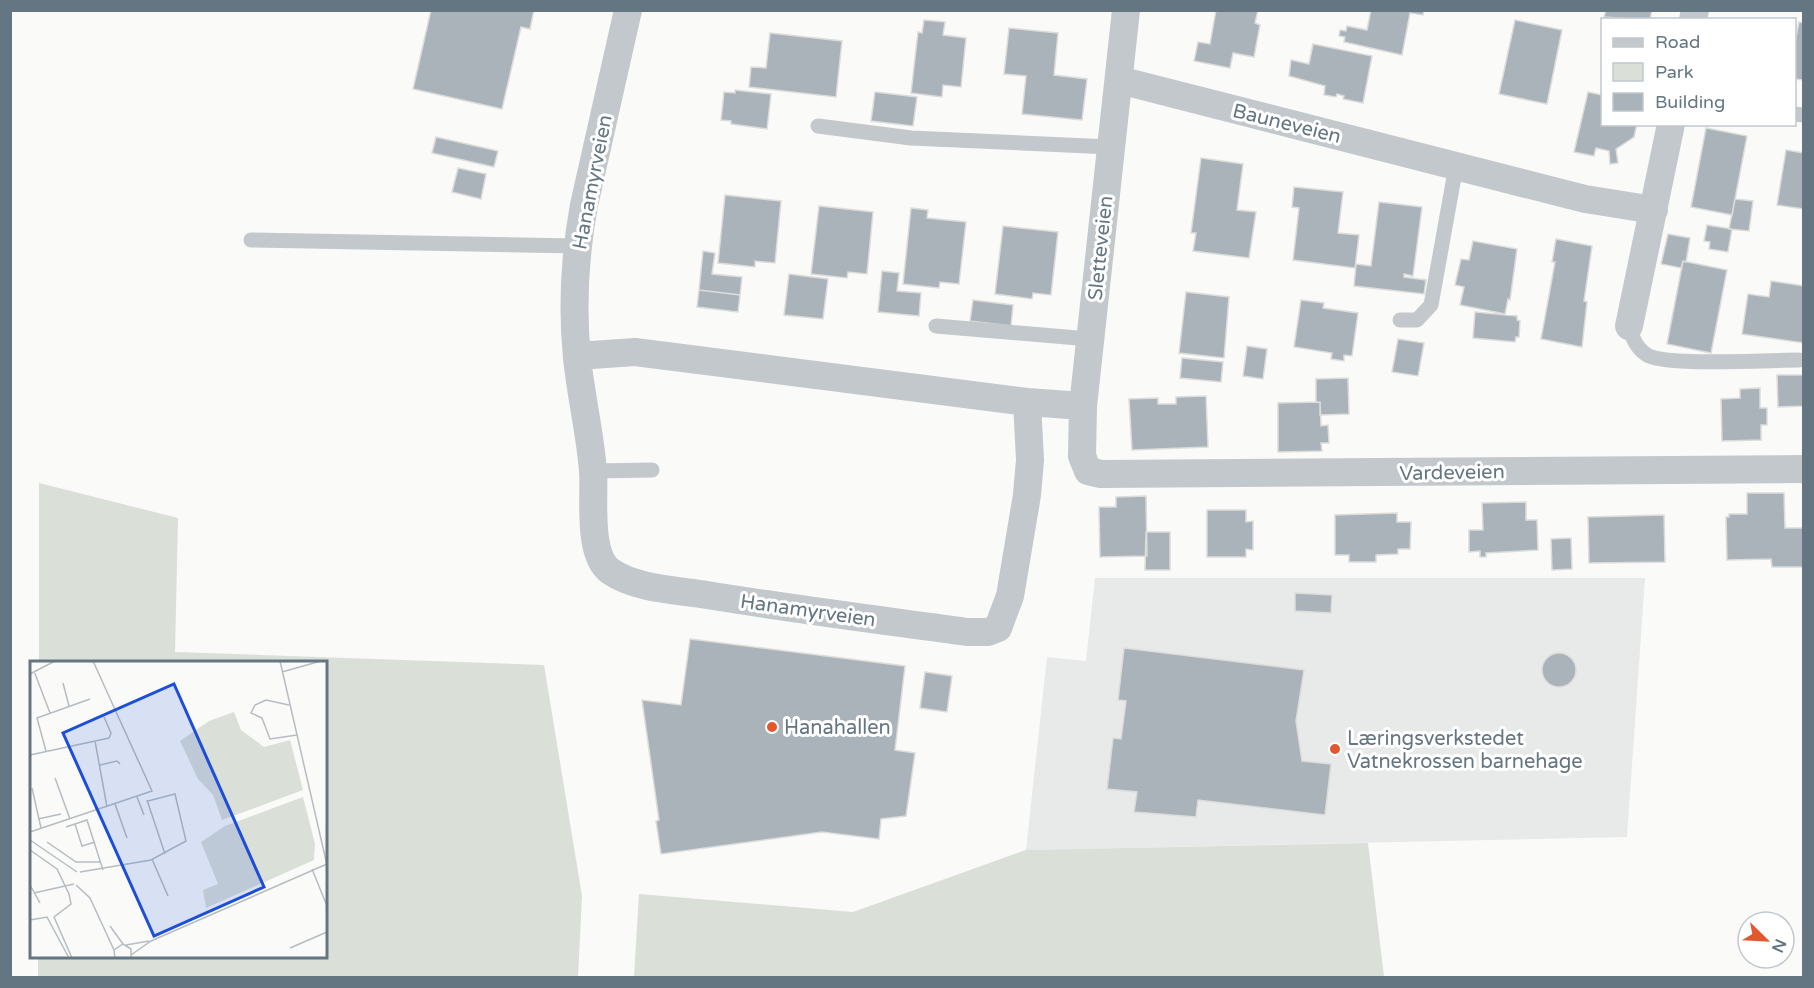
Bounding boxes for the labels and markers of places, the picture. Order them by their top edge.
place label: Hanahallen [784,716,891,740]
marker: Hanahallen [765,720,779,734]
place label: Læringsverkstedet Vatnekrossen barnehage [1347,727,1583,774]
marker: Læringsverkstedet Vatnekrossen barnehage [1328,742,1342,756]

